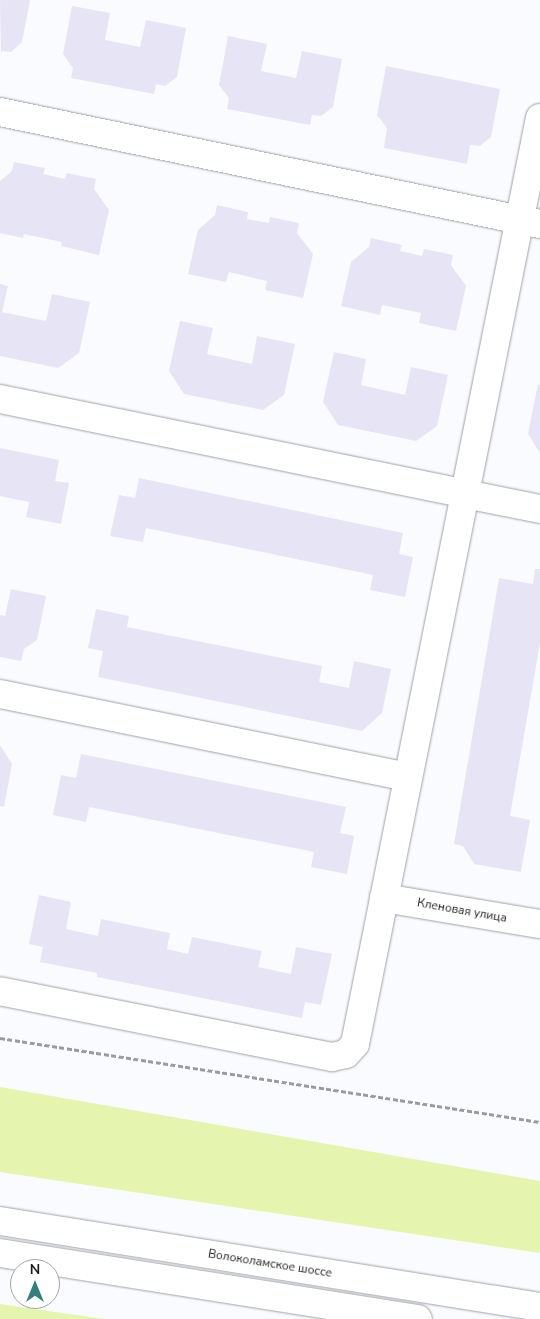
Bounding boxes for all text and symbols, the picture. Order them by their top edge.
street label: Кленовая улица [416,896,508,926]
street label: Волоколамское шоссе [207,1247,333,1281]
north arrow [10,1259,60,1309]
text: N [30,1260,40,1279]

